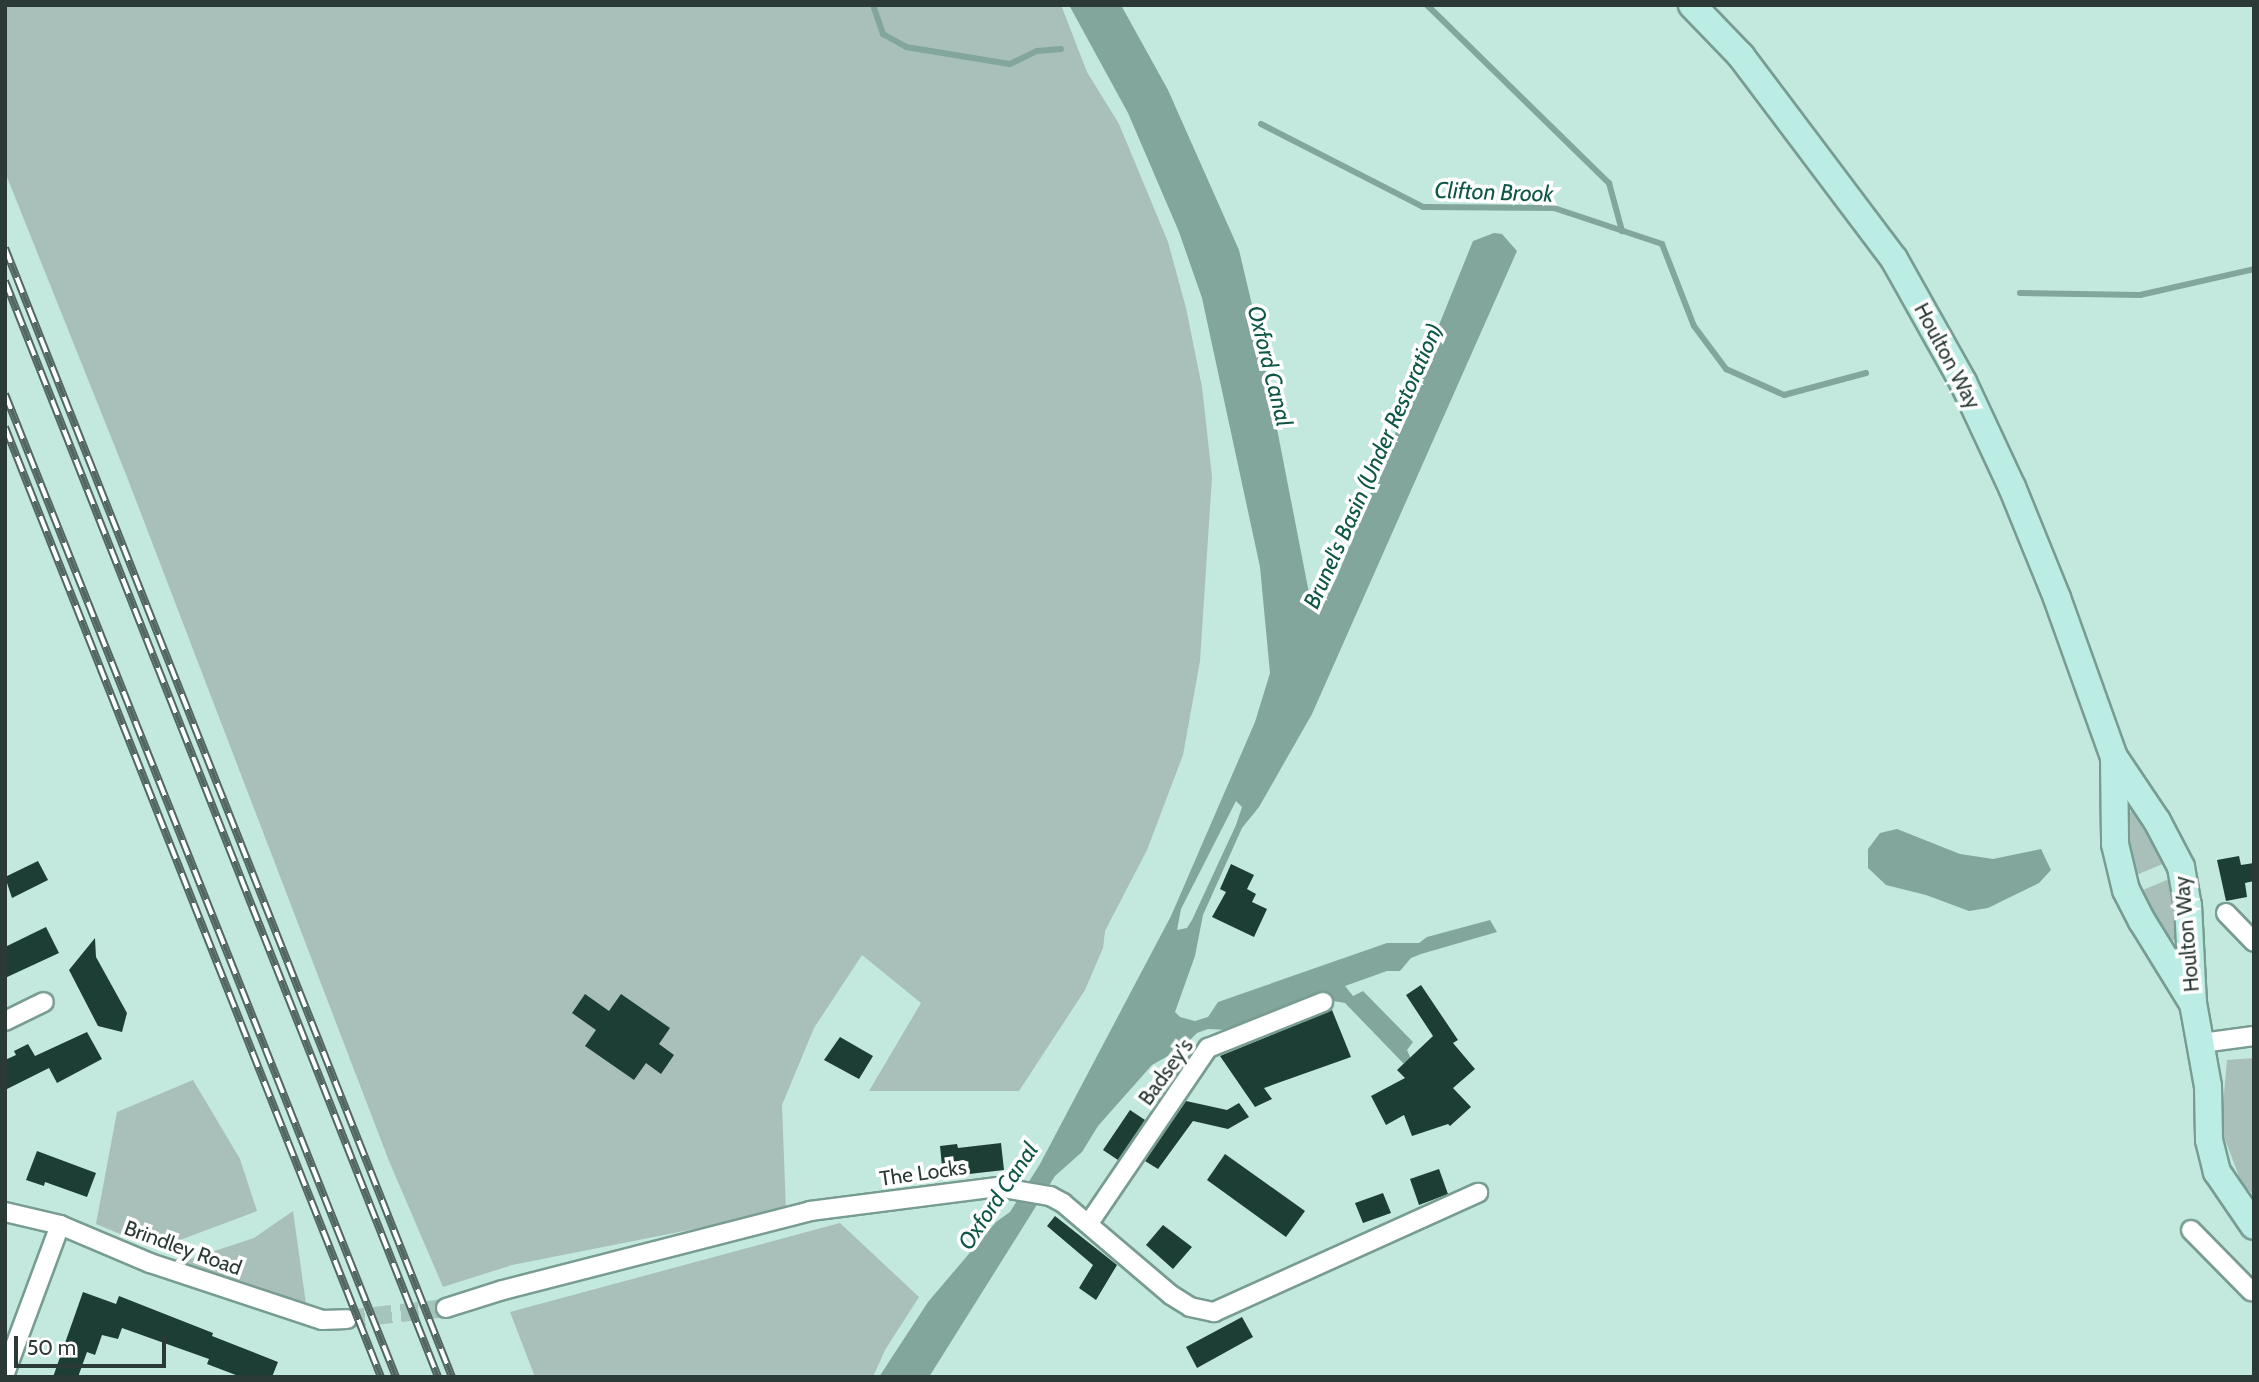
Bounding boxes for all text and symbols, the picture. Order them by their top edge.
water label: Clifton Brook [1434,176,1554,208]
street label: Houlton Way [1909,299,1985,413]
water label: Oxford Canal [1242,303,1298,429]
water label: Brunel's Basin (Under Restoration) [1298,319,1448,613]
street label: Houlton Way [2169,875,2205,993]
street label: Badsey's [1133,1034,1199,1110]
water label: Oxford Canal [952,1137,1044,1255]
street label: The Locks [878,1154,968,1192]
street label: Brindley Road [121,1215,245,1281]
scale bar [18,1322,170,1366]
text: 50 m [27,1335,76,1360]

